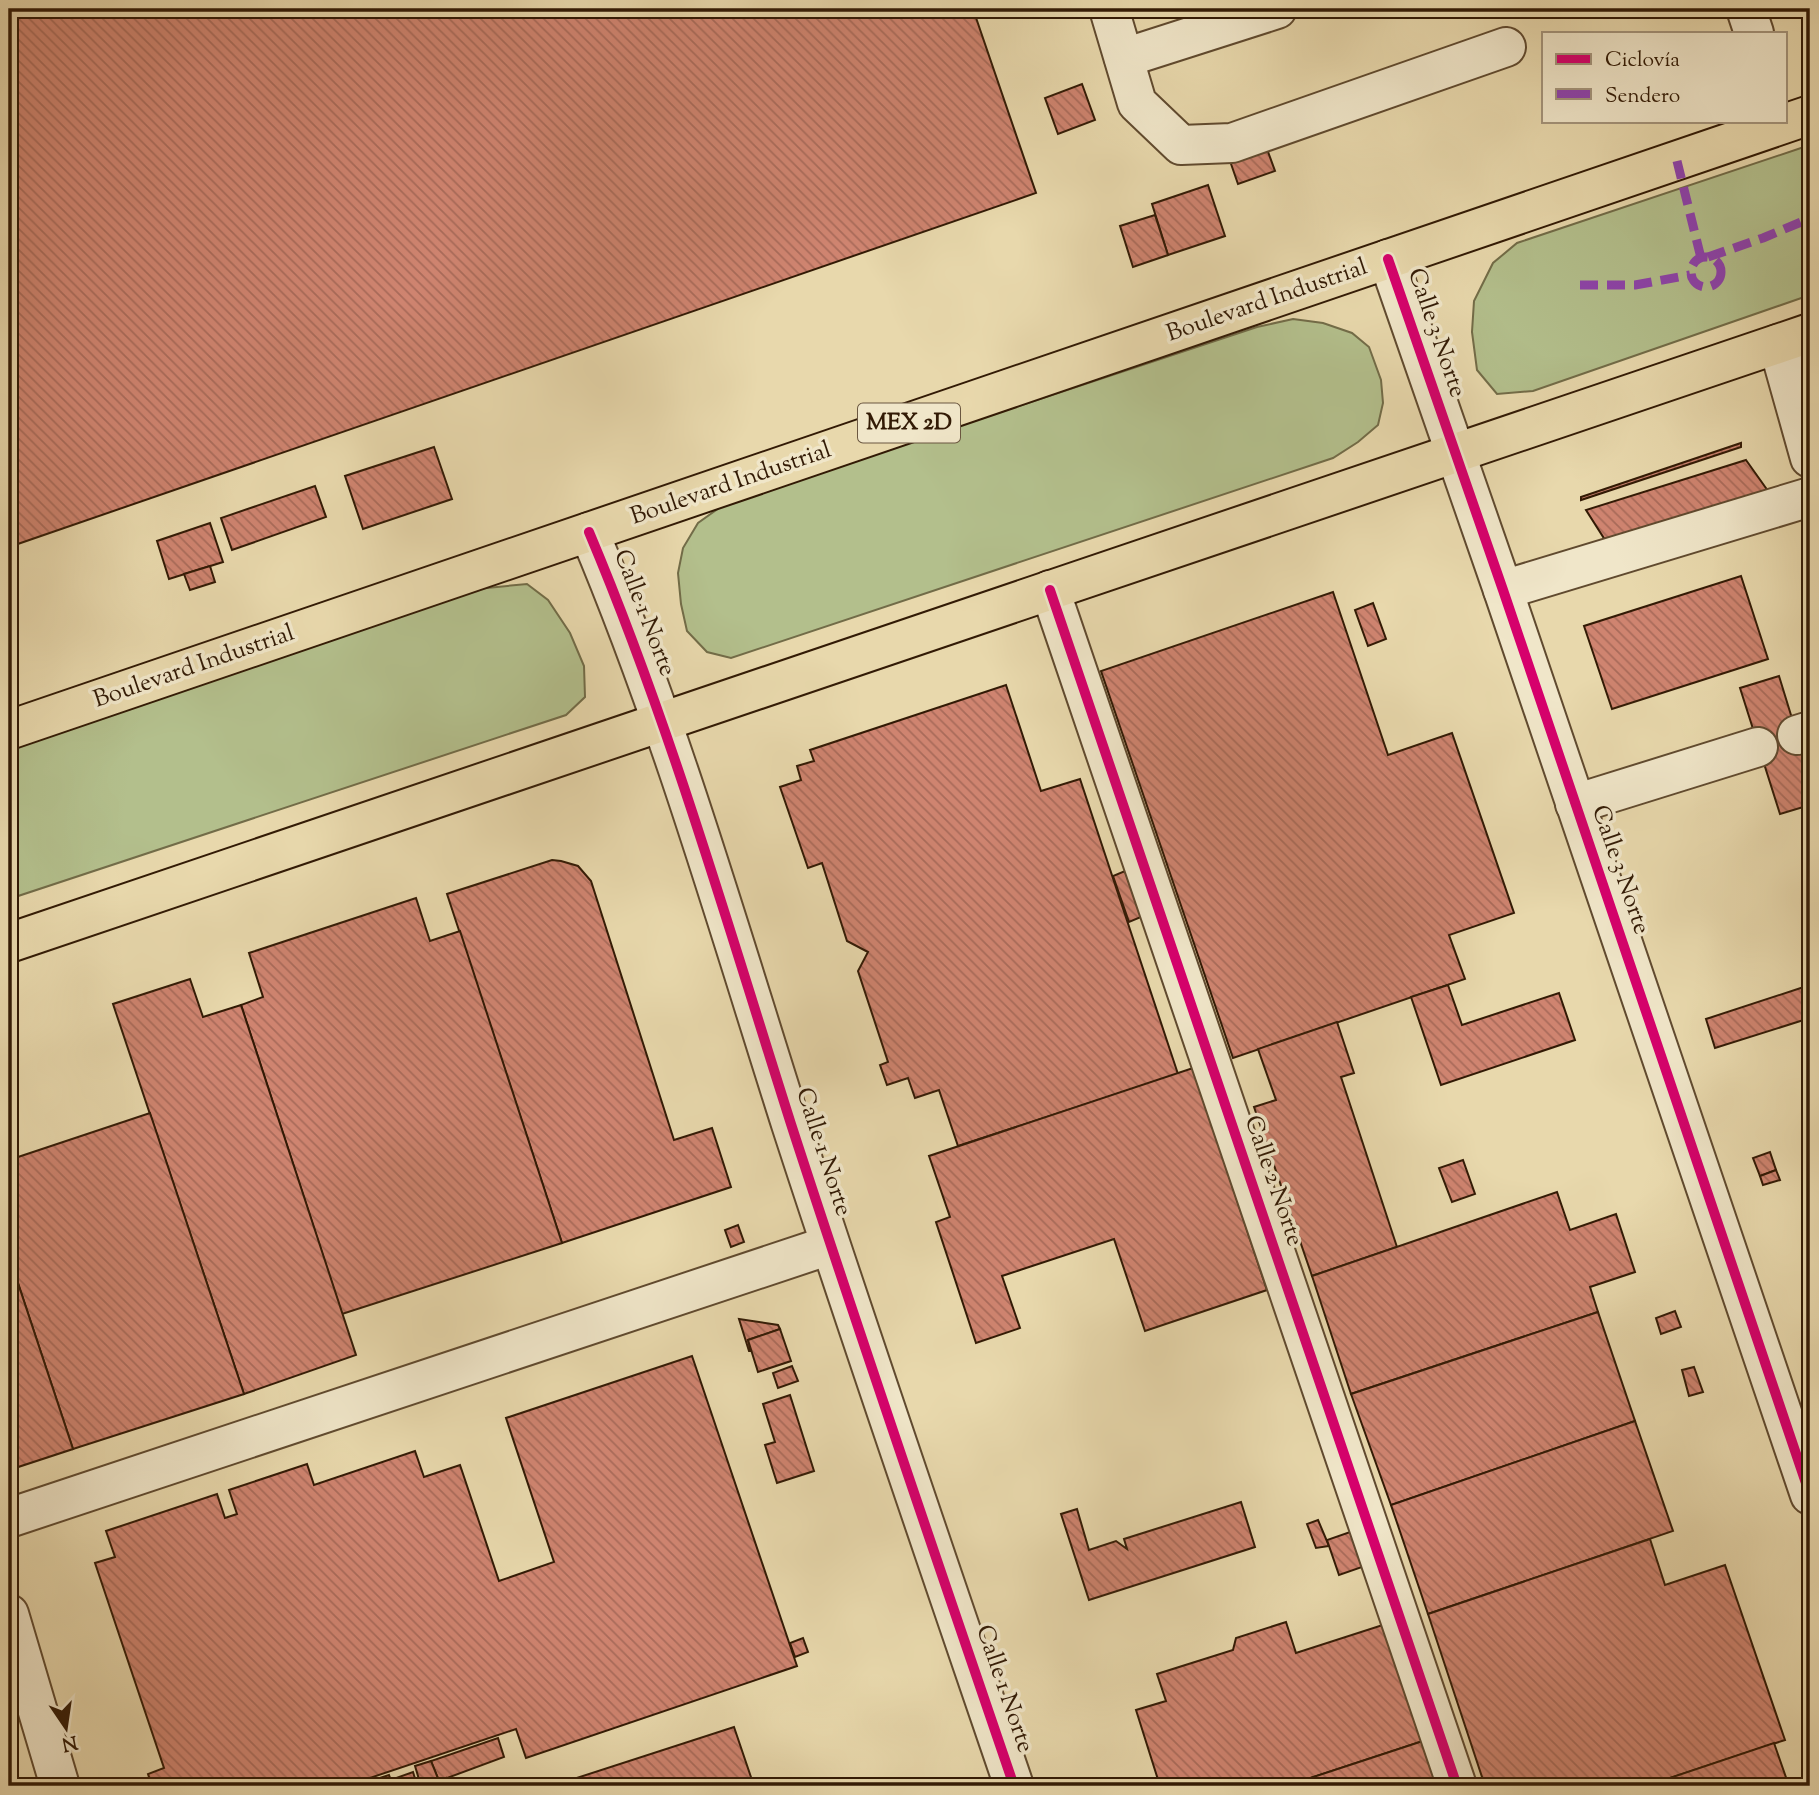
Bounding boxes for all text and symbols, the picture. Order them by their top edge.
legend [1542,32,1787,122]
text: Ciclovía [1605,46,1680,76]
text: Sendero [1605,82,1680,112]
street label: Boulevard Industrial [1162,251,1372,351]
street label: Calle 3 Norte [1398,264,1474,402]
road number: MEX 2D [858,404,960,442]
street label: Boulevard Industrial [626,434,836,534]
street label: Calle 1 Norte [604,545,684,681]
street label: Boulevard Industrial [89,617,299,717]
street label: Calle 3 Norte [1582,801,1658,939]
street label: Calle 1 Norte [786,1083,860,1221]
street label: Calle 2 Norte [1235,1111,1311,1251]
street label: Calle 1 Norte [966,1621,1042,1757]
north arrow [32,1694,102,1764]
text: N [59,1727,80,1757]

